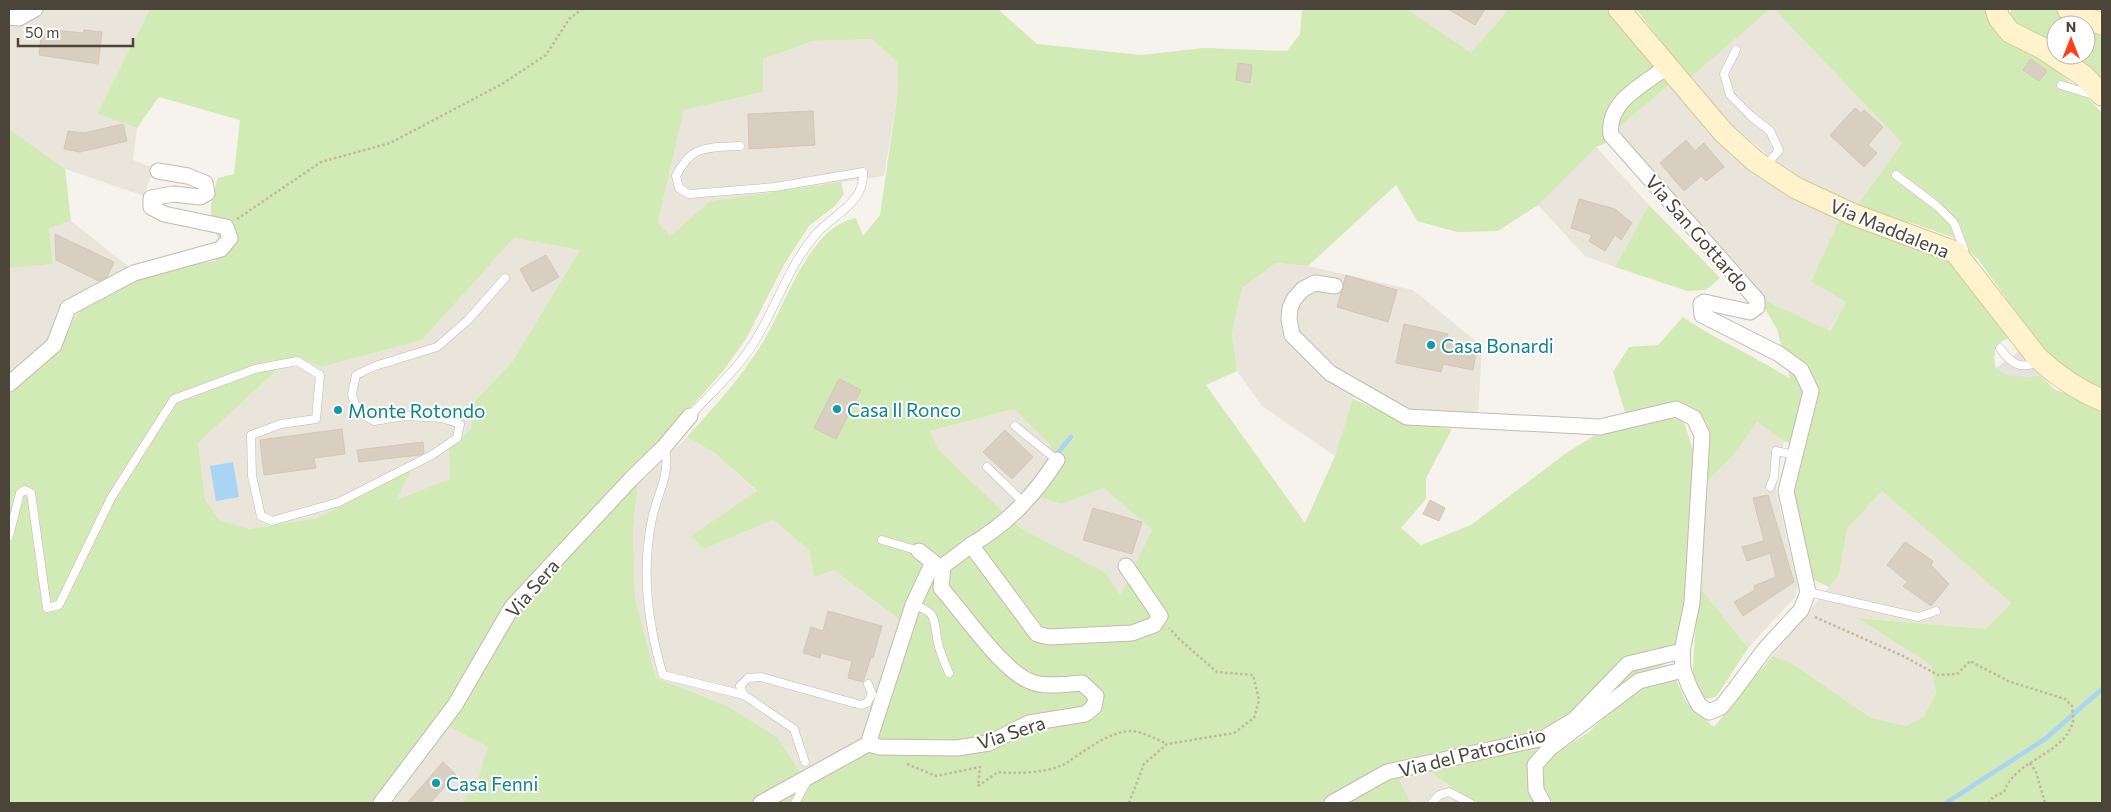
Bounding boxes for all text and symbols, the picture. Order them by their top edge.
scale bar [18,15,132,47]
north arrow [2046,15,2096,65]
text: N [2066,18,2076,35]
text: 50 m [25,23,59,41]
street label: Via San Gottardo [1641,170,1755,296]
street label: Via Maddalena [1827,194,1953,262]
place label: Casa Bonardi [1441,334,1554,357]
marker: Casa Bonardi [1425,339,1437,351]
place label: Casa Il Ronco [847,398,961,421]
place label: Monte Rotondo [348,399,485,422]
marker: Casa Il Ronco [831,403,843,415]
marker: Monte Rotondo [332,404,344,416]
street label: Via Sera [500,554,564,622]
street label: Via Sera [974,710,1048,754]
street label: Via del Patrocinio [1396,723,1548,781]
place label: Casa Fenni [446,772,538,795]
marker: Casa Fenni [430,777,442,789]

